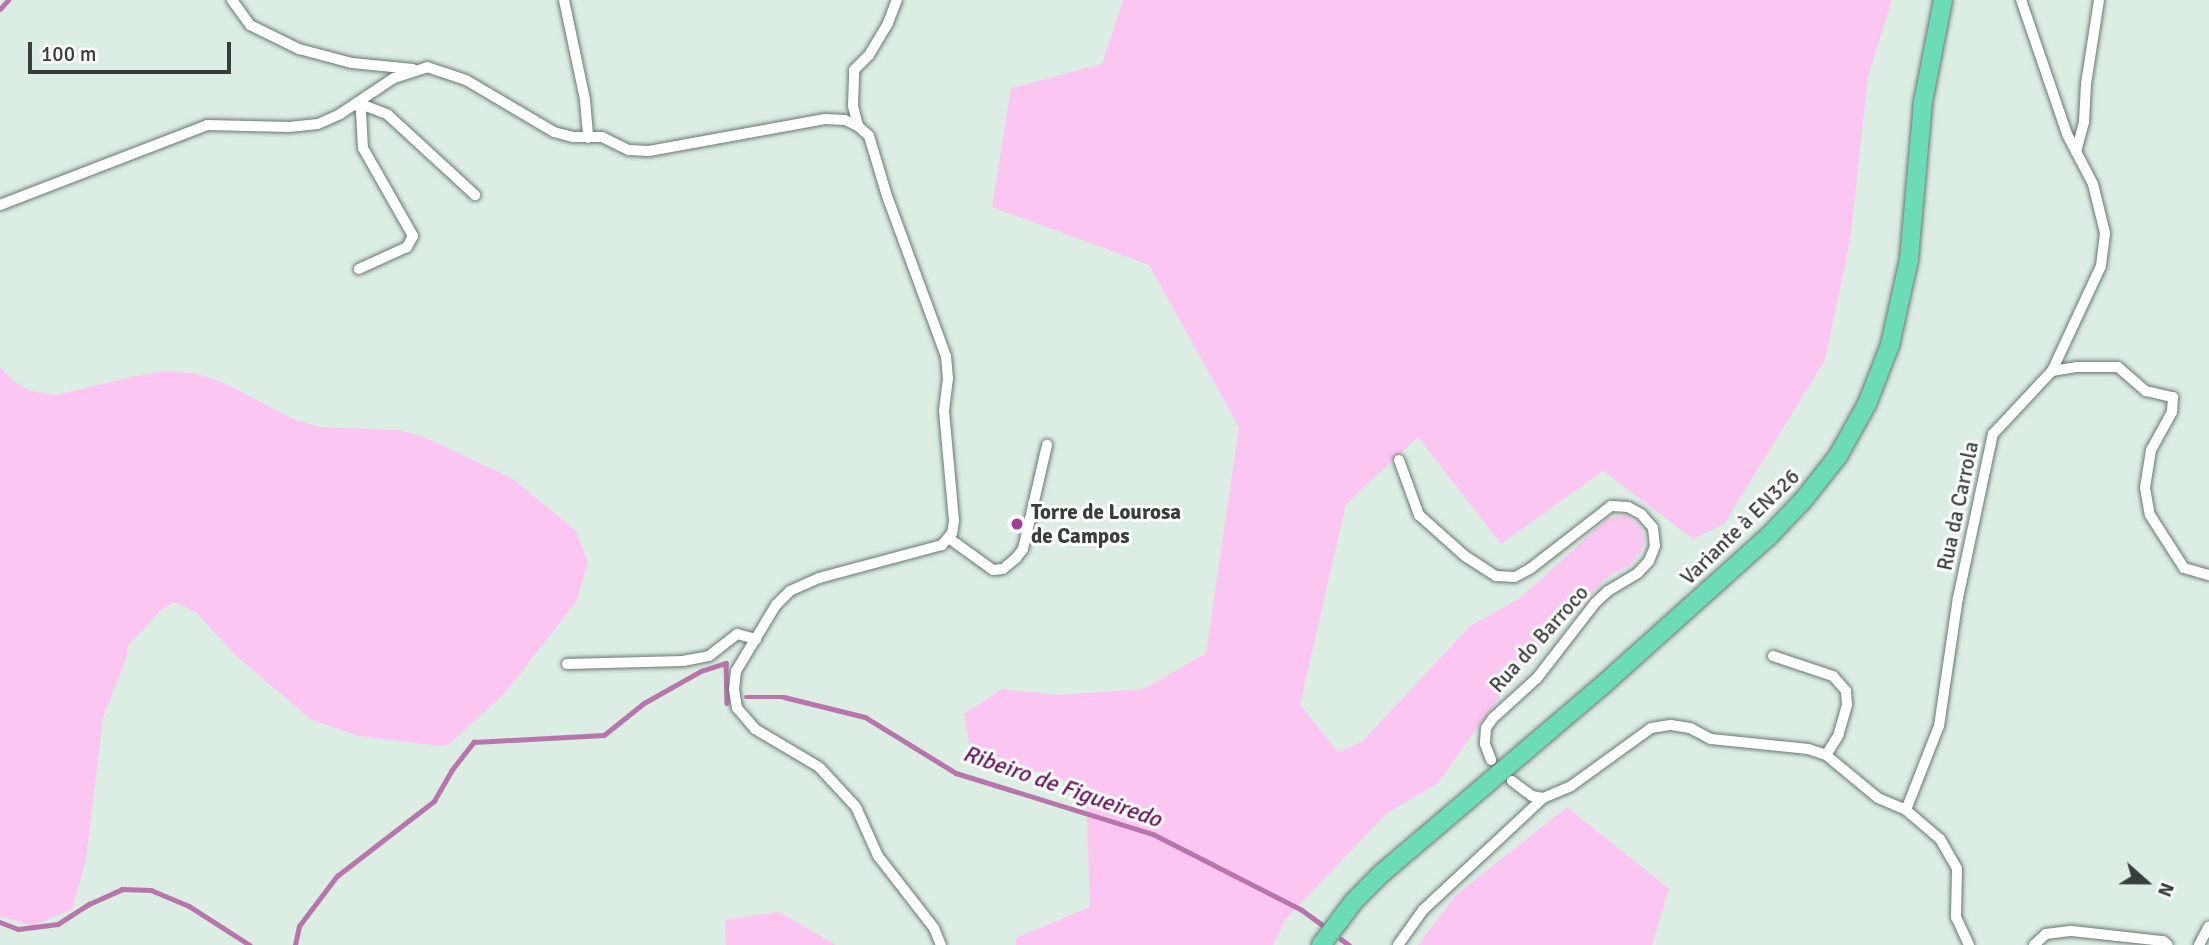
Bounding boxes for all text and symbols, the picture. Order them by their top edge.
scale bar [32,28,234,72]
text: 100 m [41,41,96,67]
street label: Rua da Carrola [1932,439,1984,573]
street label: Variante à EN326 [1675,464,1805,590]
place label: Torre de Lourosa de Campos [1031,499,1181,549]
marker: Torre de Lourosa de Campos [1009,516,1025,532]
street label: Rua do Barroco [1484,580,1594,698]
water label: Ribeiro de Figueiredo [959,740,1165,834]
north arrow [2111,847,2181,917]
text: N [2152,879,2179,900]

